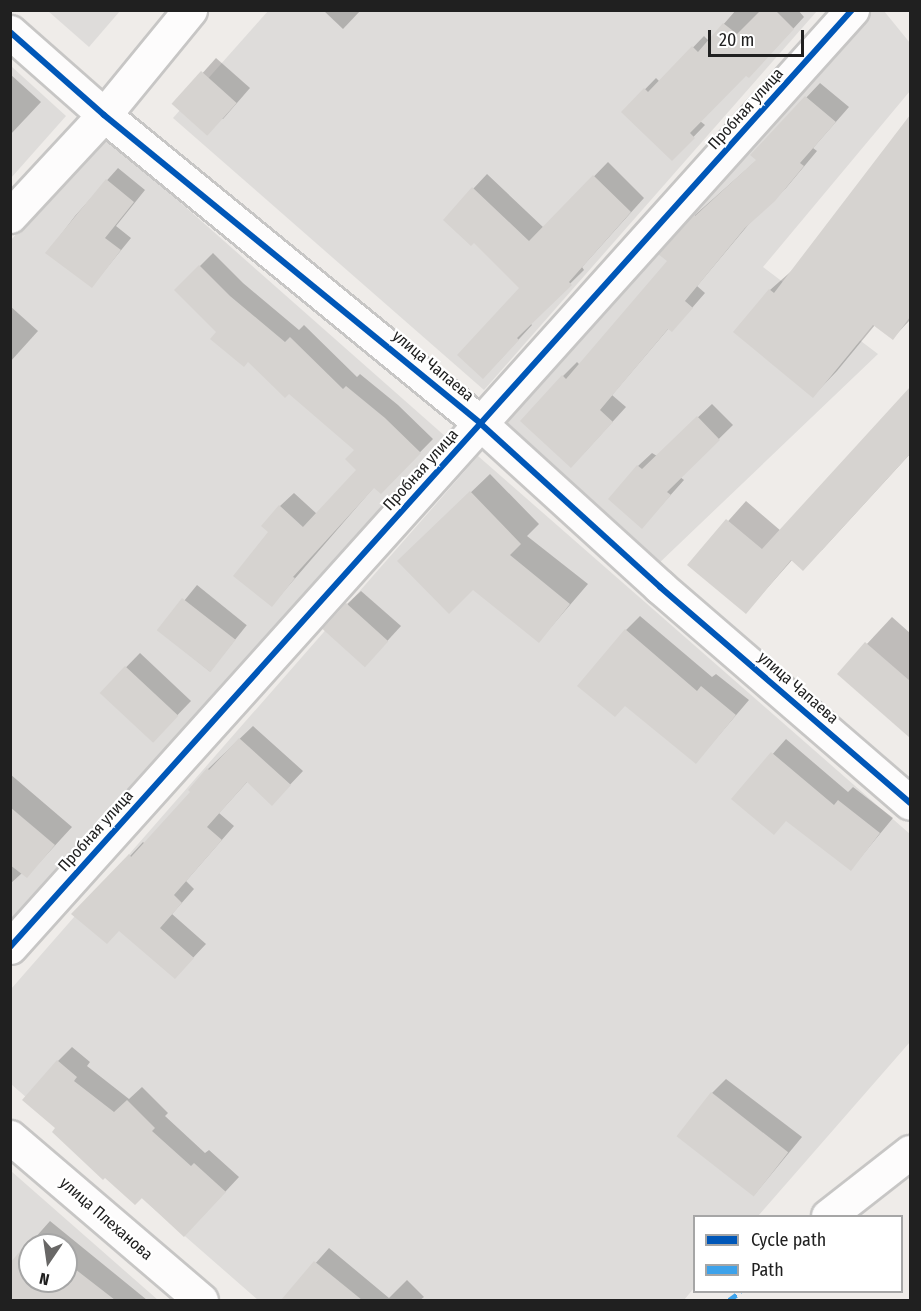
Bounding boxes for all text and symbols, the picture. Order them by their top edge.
scale bar [711,18,807,56]
text: 20 m [719,29,754,51]
street label: Пробная улица [704,64,788,154]
street label: улица Чапаева [388,326,478,406]
street label: Пробная улица [379,425,463,515]
street label: улица Чапаева [754,648,842,728]
street label: Пробная улица [54,786,138,876]
street label: улица Плеханова [56,1173,156,1265]
legend [693,1215,903,1293]
text: Cycle path [751,1229,826,1251]
north arrow [18,1233,78,1293]
text: Path [751,1259,784,1281]
text: N [37,1269,51,1289]

